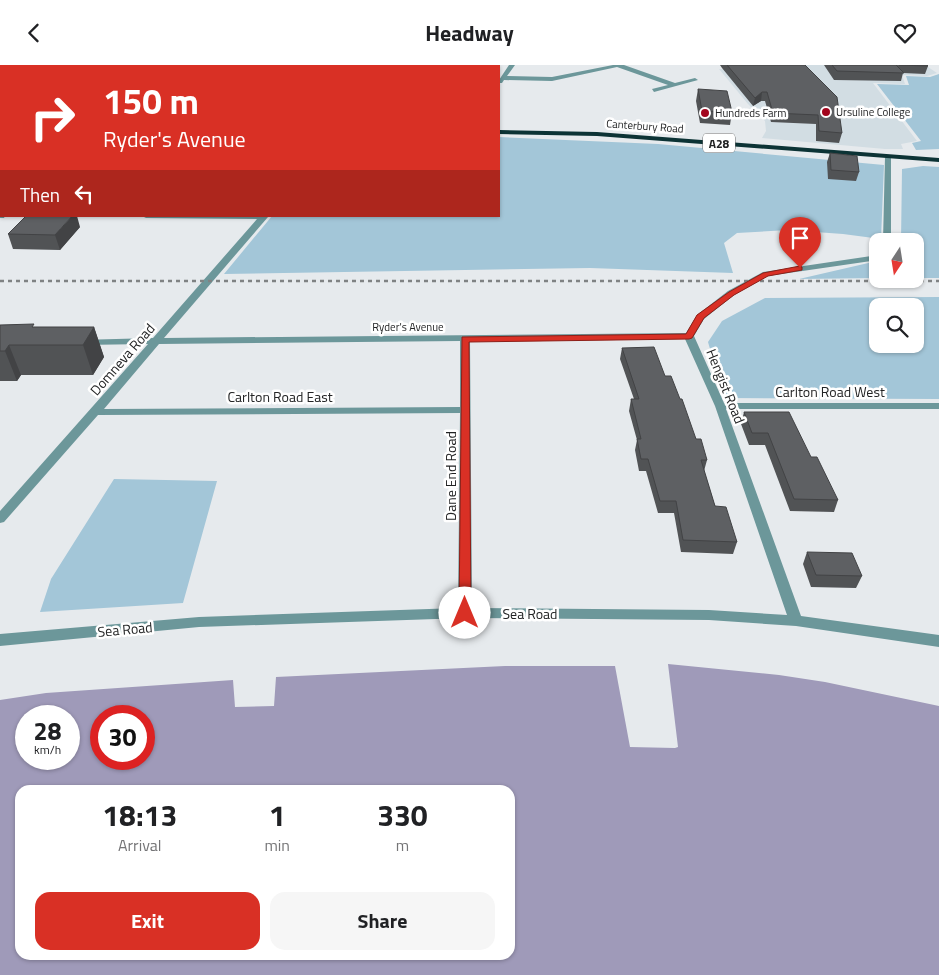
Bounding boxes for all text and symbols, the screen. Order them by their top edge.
text: Headway [425,16,514,50]
icon: back [20,19,48,47]
icon: heart [891,19,919,47]
text: 150 m [103,74,199,128]
icon: right [20,85,85,150]
place label: Ursuline College [836,104,911,120]
place label: Hundreds Farm [715,105,787,121]
marker: Ursuline College [820,106,832,118]
marker: Hundreds Farm [699,107,711,119]
street label: Canterbury Road [606,115,684,137]
text: Ryder's Avenue [103,122,246,156]
road number: A28 [703,133,735,153]
text: Then [20,180,60,209]
icon: left [70,180,98,208]
pin [779,217,821,268]
icon: arrive [786,224,814,252]
north arrow [869,233,924,287]
map controls [869,233,924,353]
button: search [869,298,924,353]
street label: Domneva Road [85,318,159,400]
street label: Ryder's Avenue [372,319,444,335]
street label: Hengist Road [701,345,751,427]
street label: Carlton Road West [775,381,885,402]
street label: Carlton Road East [227,386,333,407]
street label: Dane End Road [440,431,461,521]
position arrow [438,586,490,638]
street label: Sea Road [502,603,558,624]
street label: Sea Road [97,616,153,642]
speed limit sign: 30 [90,705,155,770]
text: 28 [33,712,62,750]
text: km/h [34,740,61,759]
text: 18:13 [102,792,177,838]
text: 1 [269,792,286,838]
text: 330 [377,792,428,838]
text: Arrival [118,833,161,857]
text: min [264,833,290,857]
text: m [396,833,409,857]
button: Exit [35,892,260,950]
button: Share [270,892,495,950]

